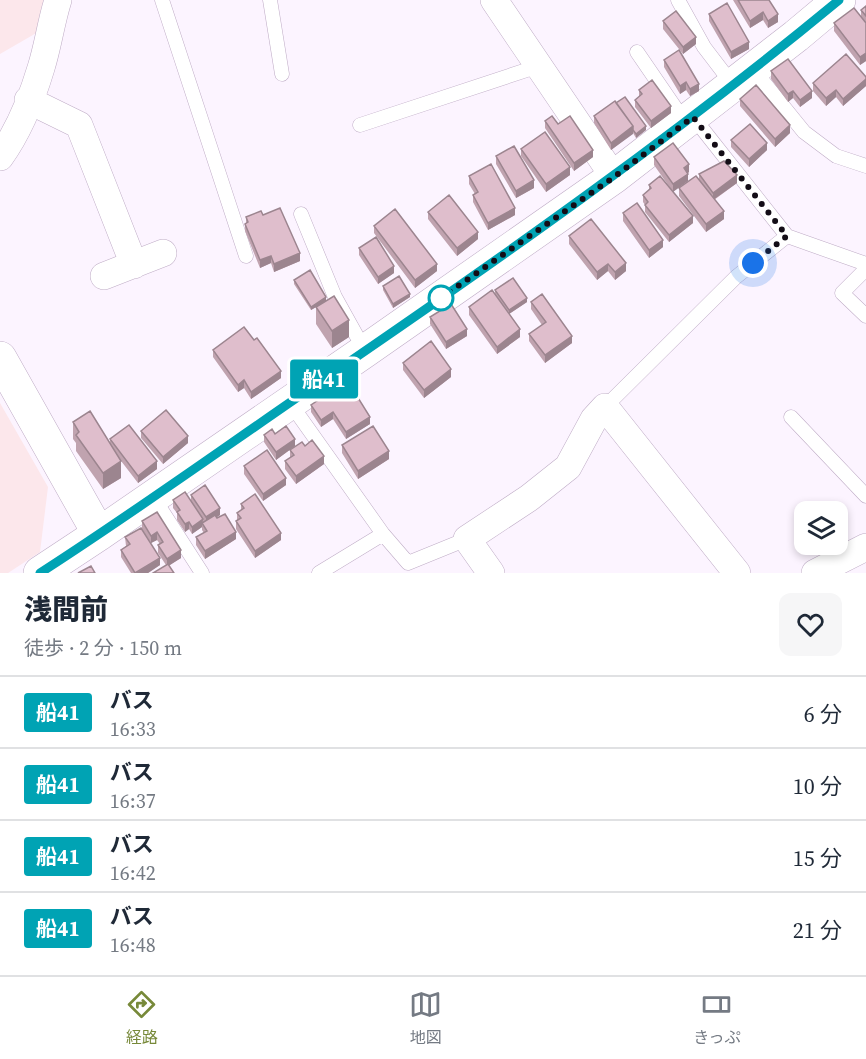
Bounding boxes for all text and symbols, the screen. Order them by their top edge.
your location [738,248,768,278]
unlabelled marker [428,285,454,311]
line badge: 船41 [290,360,358,398]
text: 船41 [302,365,346,394]
map controls [794,501,848,555]
button: layers [794,501,848,555]
text: 浅間前 [24,590,108,628]
button: heart [779,593,842,656]
text: 徒歩 · 2 分 · 150 m [24,634,182,662]
text: バス [110,685,154,715]
text: 船41 [36,698,80,727]
text: 6 分 [804,699,842,729]
text: 16:33 [110,715,156,743]
text: バス [110,757,154,787]
text: 船41 [36,770,80,799]
text: 10 分 [793,771,842,801]
text: 16:37 [110,787,156,815]
text: バス [110,829,154,859]
text: 船41 [36,842,80,871]
text: 15 分 [793,843,842,873]
text: 16:42 [110,859,156,887]
text: バス [110,901,154,931]
text: 船41 [36,914,80,943]
text: 21 分 [793,915,842,945]
text: 16:48 [110,931,156,959]
tab: 経路 [125,988,158,1048]
tab: 地図 [409,988,442,1048]
tab: きっぷ [693,988,741,1048]

